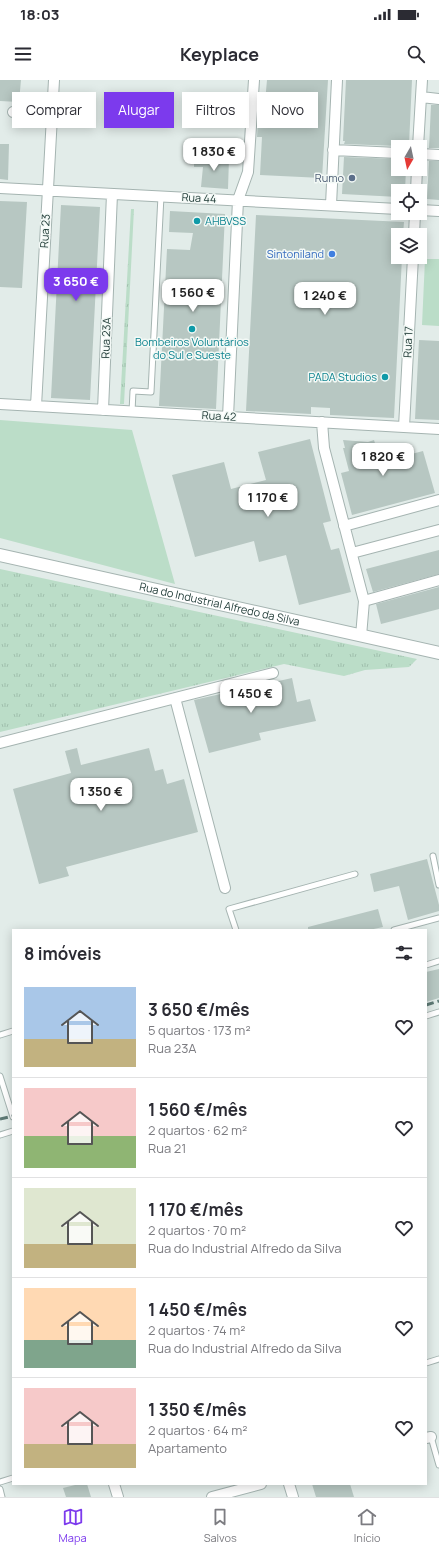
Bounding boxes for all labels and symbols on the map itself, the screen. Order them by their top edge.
pin: 1 830 € [177,138,251,172]
north arrow [391,140,427,176]
place label: Rumo [315,170,344,185]
marker: Rumo [347,173,357,183]
street label: Rua 44 [181,189,217,206]
place label: AHBVSS [205,213,246,228]
street label: Rua 23 [36,214,53,248]
marker: AHBVSS [192,216,202,226]
place label: Sintoniland [267,246,324,261]
marker: Sintoniland [327,249,337,259]
pin: 3 650 € [39,268,113,302]
pin: 1 560 € [156,279,230,313]
pin: 1 240 € [288,282,362,316]
street label: Rua 23A [97,317,114,359]
marker: Bombeiros Voluntários do Sul e Sueste [187,324,197,334]
street label: Rua 17 [399,326,416,358]
place label: Bombeiros Voluntários do Sul e Sueste [135,334,249,362]
place label: PADA Studios [309,369,377,384]
marker: PADA Studios [380,372,390,382]
street label: Rua 42 [201,407,237,424]
pin: 1 820 € [346,443,420,477]
pin: 1 170 € [231,484,305,518]
street label: Rua do Industrial Alfredo da Silva [138,578,301,629]
pin: 1 450 € [214,680,288,714]
pin: 1 350 € [64,778,138,812]

